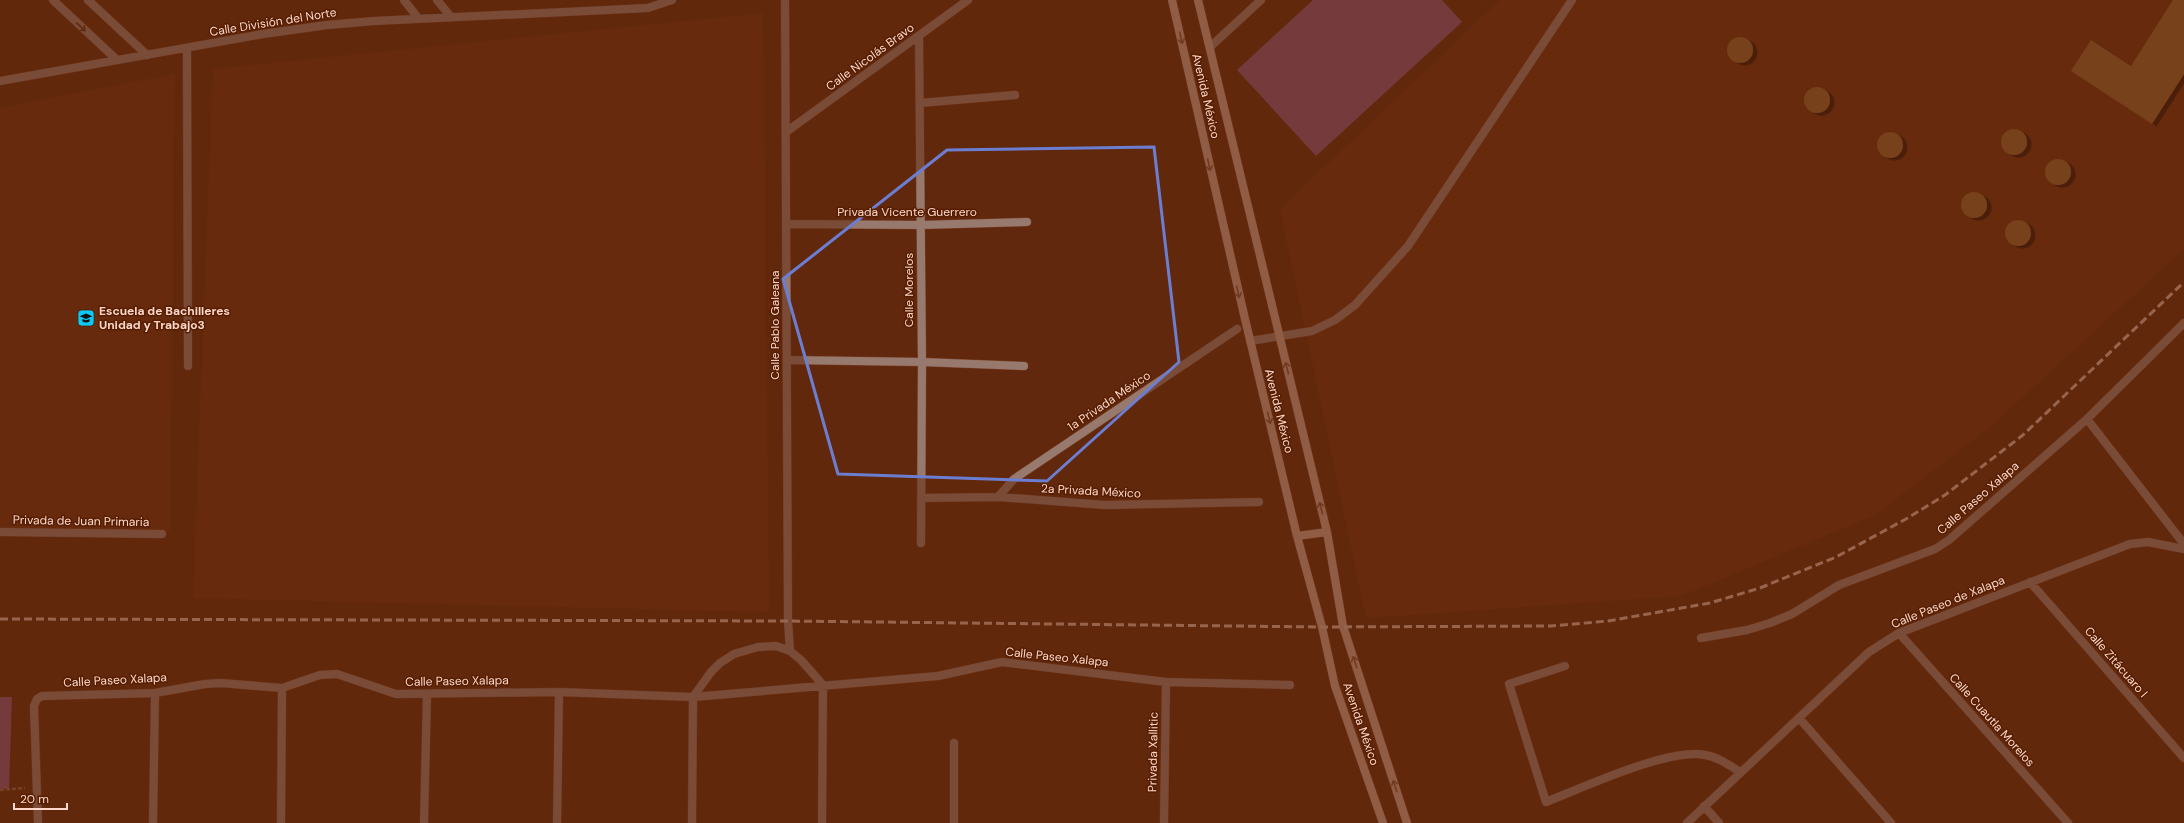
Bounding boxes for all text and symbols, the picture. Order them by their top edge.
street label: Calle División del Norte [208,4,338,40]
street label: Calle Nicolás Bravo [823,20,917,94]
one-way arrow [76,22,86,31]
one-way arrow [1177,31,1185,44]
street label: Avenida México [1188,52,1224,140]
one-way arrow [1206,158,1214,171]
street label: Privada Vicente Guerrero [837,204,977,220]
street label: Calle Morelos [901,253,917,327]
street label: Calle Pablo Galeana [767,270,783,380]
one-way arrow [1235,285,1243,298]
place label: Escuela de Bachilleres Unidad y Trabajo3 [99,303,230,333]
school or university icon: Escuela de Bachilleres Unidad y Trabajo3 [76,308,96,328]
one-way arrow [1283,362,1291,375]
street label: 1a Privada México [1064,367,1154,435]
street label: Avenida México [1261,367,1297,455]
one-way arrow [1265,411,1273,424]
street label: Calle Paseo Xalapa [1934,458,2022,538]
street label: 2a Privada México [1041,480,1141,502]
one-way arrow [1316,502,1324,515]
street label: Privada de Juan Primaria [13,512,149,530]
street label: Calle Paseo de Xalapa [1889,572,2007,632]
street label: Calle Zitácuaro I [2081,623,2151,701]
street label: Calle Paseo Xalapa [1005,644,1109,670]
one-way arrow [1351,656,1358,669]
street label: Calle Paseo Xalapa [63,669,167,691]
street label: Calle Cuautla Morelos [1946,670,2038,770]
street label: Calle Paseo Xalapa [405,672,509,690]
street label: Avenida México [1339,680,1383,768]
street label: Privada Xallitic [1144,712,1162,792]
one-way arrow [1391,780,1398,793]
scale bar [14,785,67,811]
text: 20 m [20,791,49,807]

